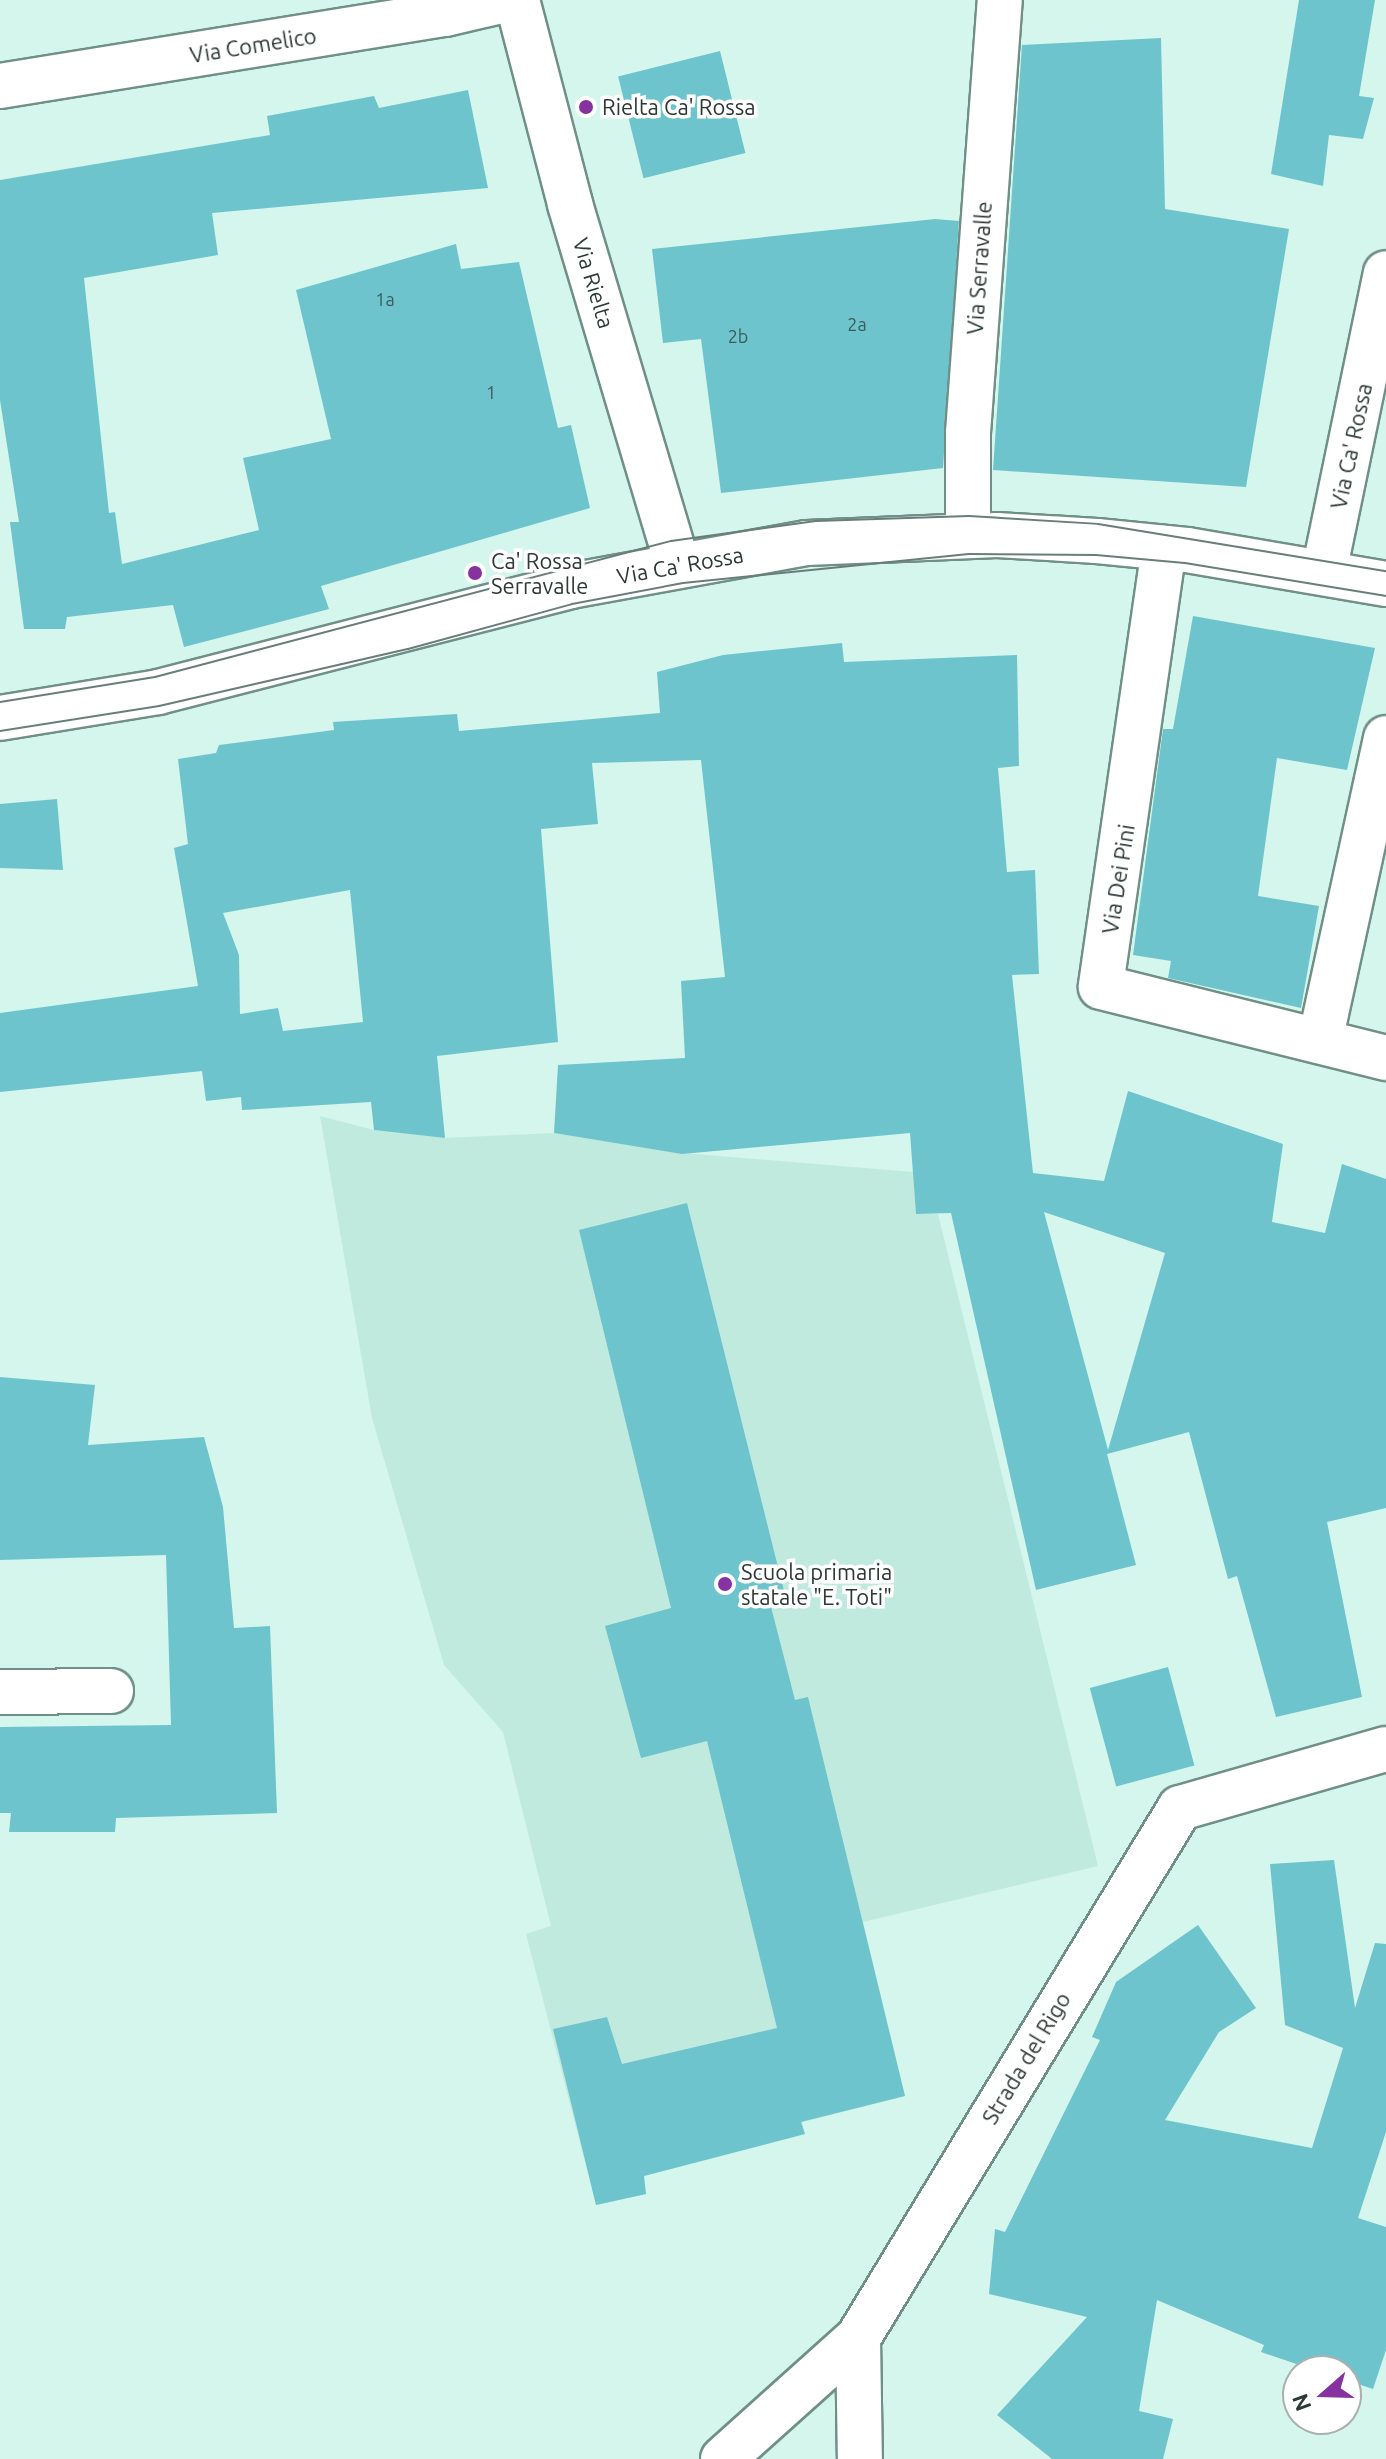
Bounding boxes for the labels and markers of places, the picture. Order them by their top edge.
place label: Rielta Ca' Rossa [602,94,756,120]
marker: Rielta Ca' Rossa [577,98,595,116]
place label: Ca' Rossa Serravalle [491,547,588,598]
marker: Ca' Rossa Serravalle [466,564,484,582]
place label: Scuola primaria statale "E. Toti" [741,1558,892,1610]
marker: Scuola primaria statale "E. Toti" [716,1575,734,1593]

